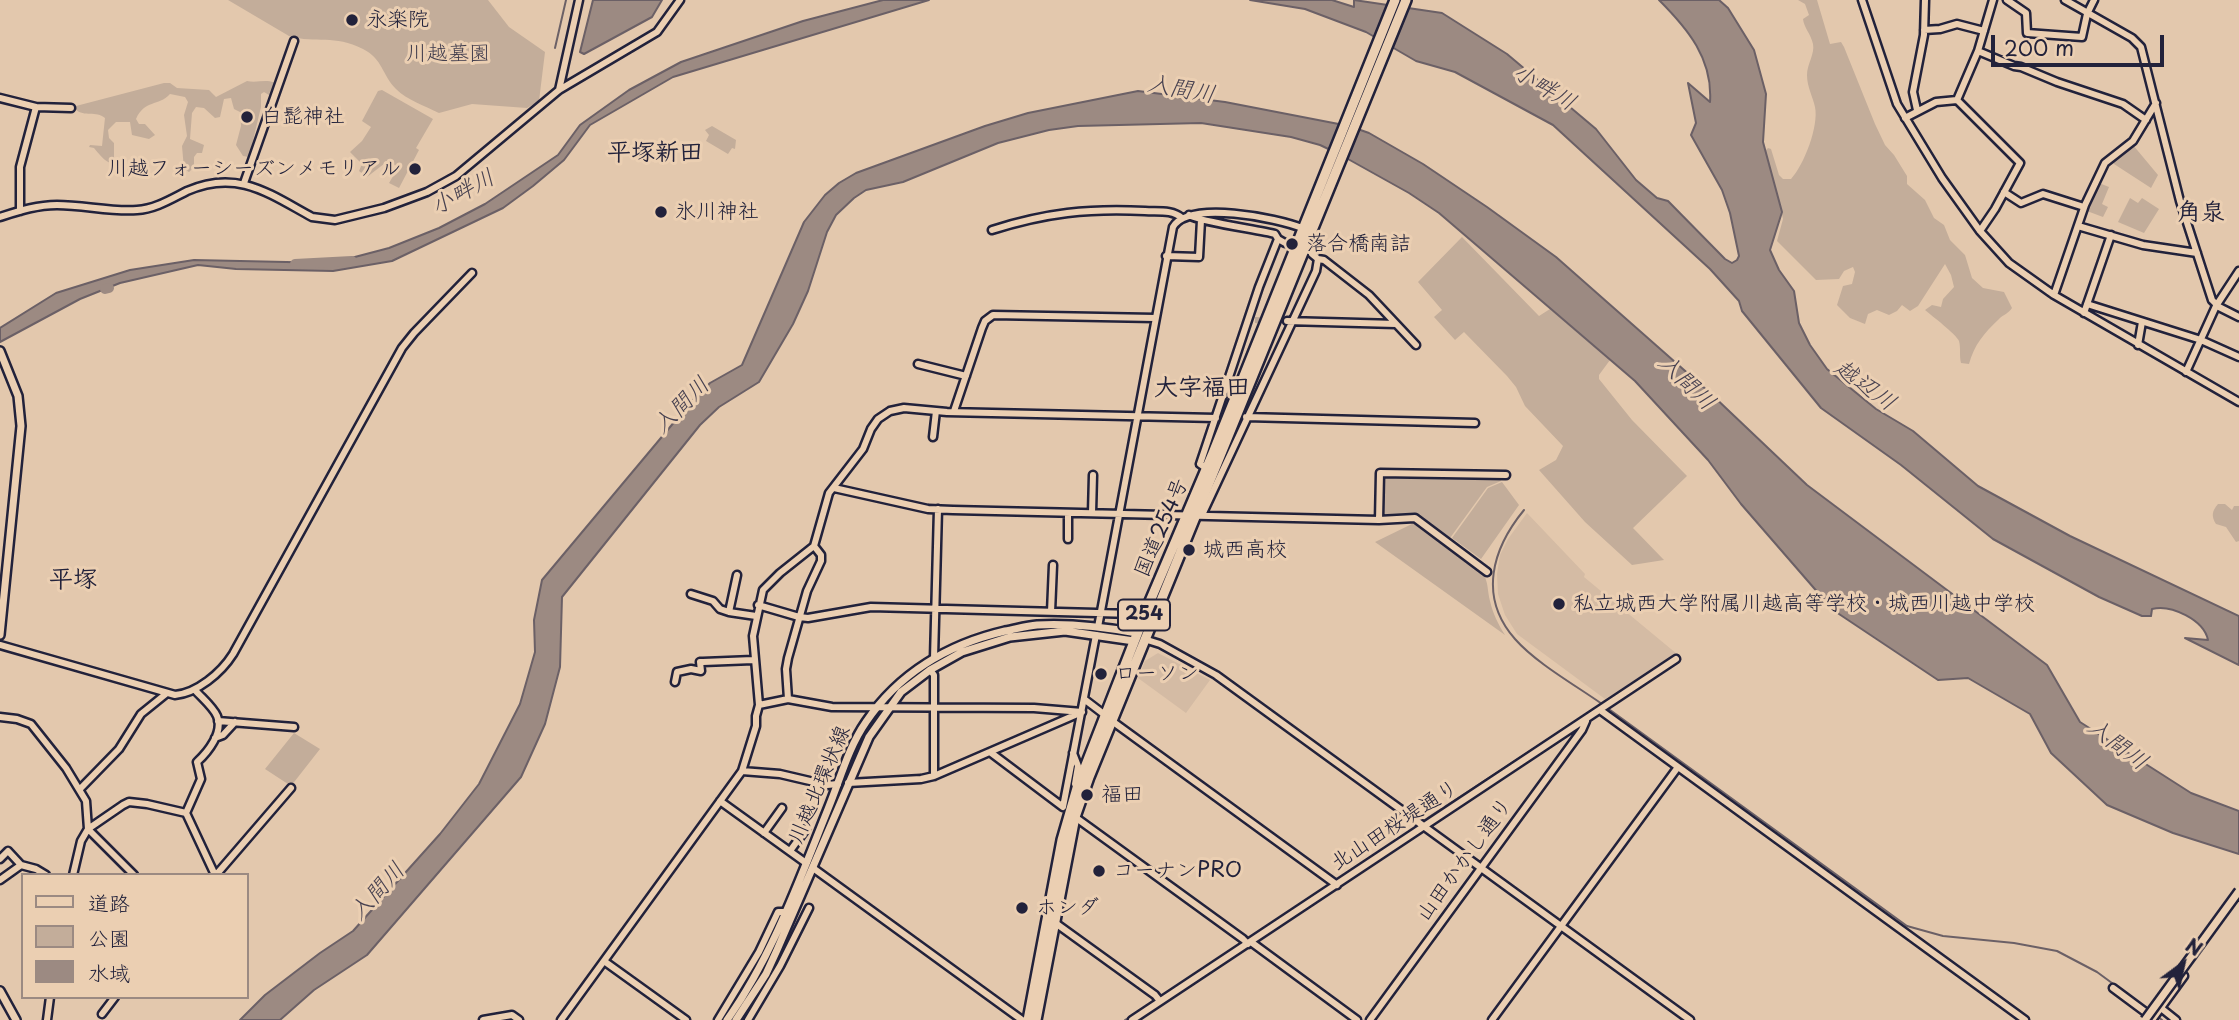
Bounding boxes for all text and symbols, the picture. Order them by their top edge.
place label: 永楽院 [366,7,429,33]
marker: 永楽院 [344,12,360,28]
scale bar [1994,21,2167,65]
text: 200 m [2004,31,2074,63]
park label: 川越墓園 [406,41,490,67]
water label: 小畔川 [1507,58,1581,118]
water label: 入間川 [1145,70,1217,110]
place label: 白髭神社 [261,104,345,130]
marker: 白髭神社 [239,109,255,125]
district label: 平塚新田 [607,139,703,167]
place label: 川越フォーシーズンメモリアル [107,156,401,182]
marker: 川越フォーシーズンメモリアル [407,161,423,177]
water label: 小畔川 [426,164,500,222]
place label: 氷川神社 [675,199,759,225]
district label: 角泉 [2177,199,2225,227]
marker: 氷川神社 [653,204,669,220]
place label: 落合橋南詰 [1306,231,1411,257]
marker: 落合橋南詰 [1284,236,1300,252]
water label: 入間川 [1652,349,1720,417]
water label: 越辺川 [1829,355,1901,417]
water label: 入間川 [648,372,716,440]
district label: 大字福田 [1154,374,1250,402]
street label: 国道254号 [1130,475,1194,581]
place label: 城西高校 [1203,537,1287,563]
marker: 城西高校 [1181,542,1197,558]
district label: 平塚 [49,566,97,594]
place label: 私立城西大学附属川越高等学校・城西川越中学校 [1573,591,2035,617]
marker: 私立城西大学附属川越高等学校・城西川越中学校 [1551,596,1567,612]
road number: 254 [1118,600,1170,630]
place label: ローソン [1115,661,1199,687]
marker: ローソン [1093,666,1109,682]
water label: 入間川 [2081,713,2153,777]
street label: 川越北環状線 [784,722,856,848]
street label: 北山田桜堤通り [1326,775,1464,877]
place label: 福田 [1101,782,1143,808]
marker: 福田 [1079,787,1095,803]
street label: 山田かかし通り [1412,793,1518,927]
water label: 入間川 [345,857,411,927]
place label: コーナンPRO [1113,858,1242,884]
marker: コーナンPRO [1091,863,1107,879]
legend [21,873,248,999]
text: 道路 [88,886,130,918]
place label: ホンダ [1036,895,1099,921]
marker: ホンダ [1014,900,1030,916]
text: 公園 [88,921,130,953]
north arrow [2148,929,2218,999]
text: N [2180,931,2208,962]
text: 水域 [88,956,130,988]

